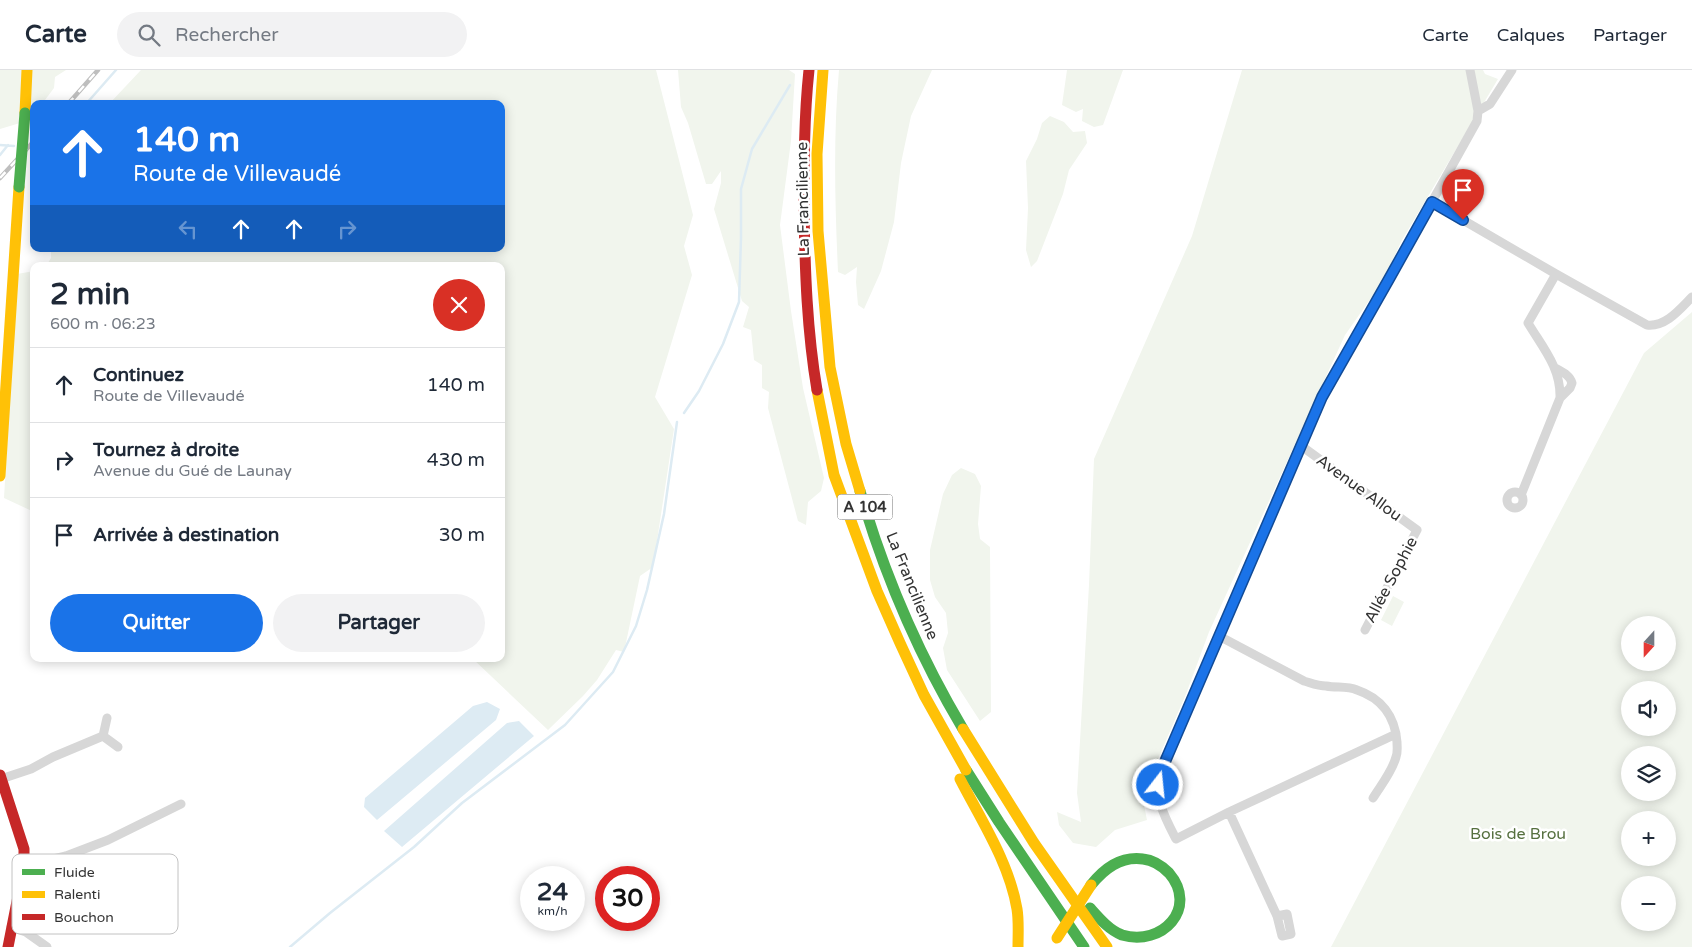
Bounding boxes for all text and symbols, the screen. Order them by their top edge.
search box [117,12,467,57]
text: Carte [25,20,87,49]
icon: search [135,21,163,49]
text: Rechercher [175,24,278,46]
text: Carte [1422,24,1469,46]
text: Calques [1497,24,1565,46]
text: Partager [1593,24,1667,46]
text: 140 m [133,119,240,161]
icon: ahead [50,120,115,185]
street label: La Francilienne [792,142,814,256]
text: Route de Villevaudé [133,161,341,187]
pin [1442,169,1484,220]
icon: arrive [1449,176,1477,204]
icon: left [174,215,202,243]
icon: ahead [227,215,255,243]
icon: ahead [280,215,308,243]
icon: right [333,215,361,243]
text: 2 min [50,276,130,313]
button: close [433,279,485,331]
text: 600 m · 06:23 [50,314,156,334]
text: Continuez [93,364,184,386]
icon: ahead [50,371,78,399]
text: 140 m [427,374,485,396]
text: Route de Villevaudé [93,386,244,406]
text: Tournez à droite [93,439,239,461]
icon: right [50,446,78,474]
text: 430 m [427,449,485,471]
street label: Avenue Allou [1312,450,1406,526]
text: Avenue du Gué de Launay [93,461,292,481]
road number: A 104 [838,494,892,520]
icon: arrive [50,521,78,549]
text: Arrivée à destination [93,524,279,546]
text: 30 m [439,524,485,546]
street label: La Francilienne [881,529,943,643]
street label: Allée Sophie [1360,534,1422,626]
button: Quitter [50,594,263,652]
button: Partager [273,594,485,652]
north arrow [1621,616,1676,671]
map controls [1621,616,1676,931]
button: sound [1621,681,1676,736]
button: layers [1621,746,1676,801]
position arrow [1131,758,1183,810]
button: + [1621,811,1676,866]
park label: Bois de Brou [1470,824,1566,844]
legend [12,854,178,934]
text: Fluide [54,864,95,881]
speed limit sign: 30 [595,866,660,931]
button: − [1621,876,1676,931]
text: 24 [537,877,568,907]
text: Ralenti [54,886,100,903]
text: km/h [537,904,568,918]
text: Bouchon [54,909,114,926]

